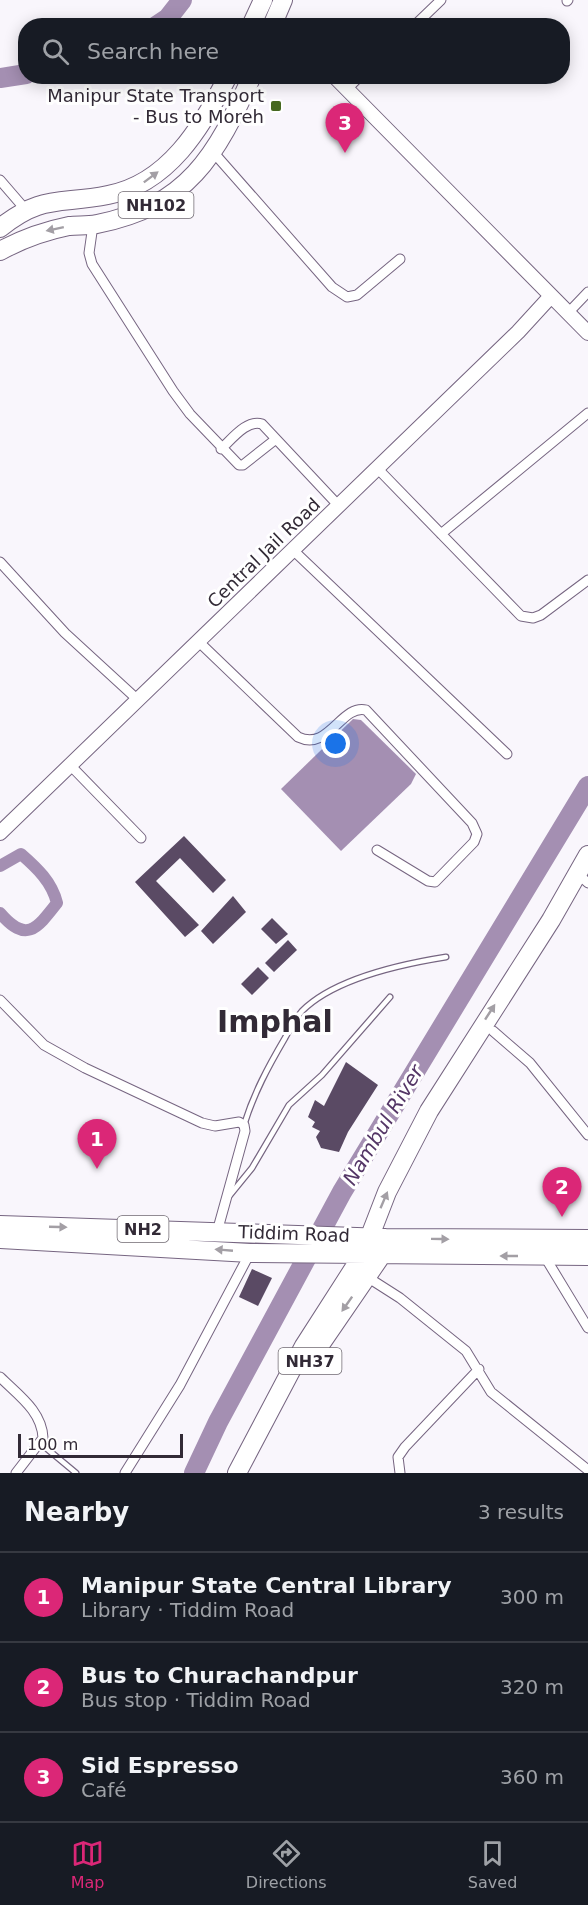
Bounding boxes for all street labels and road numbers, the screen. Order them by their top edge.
road number: NH102 [118,192,194,218]
street label: Central Jail Road [203,494,324,612]
road number: NH2 [118,1216,168,1242]
street label: Tiddim Road [237,1221,350,1246]
road number: NH37 [278,1348,342,1374]

